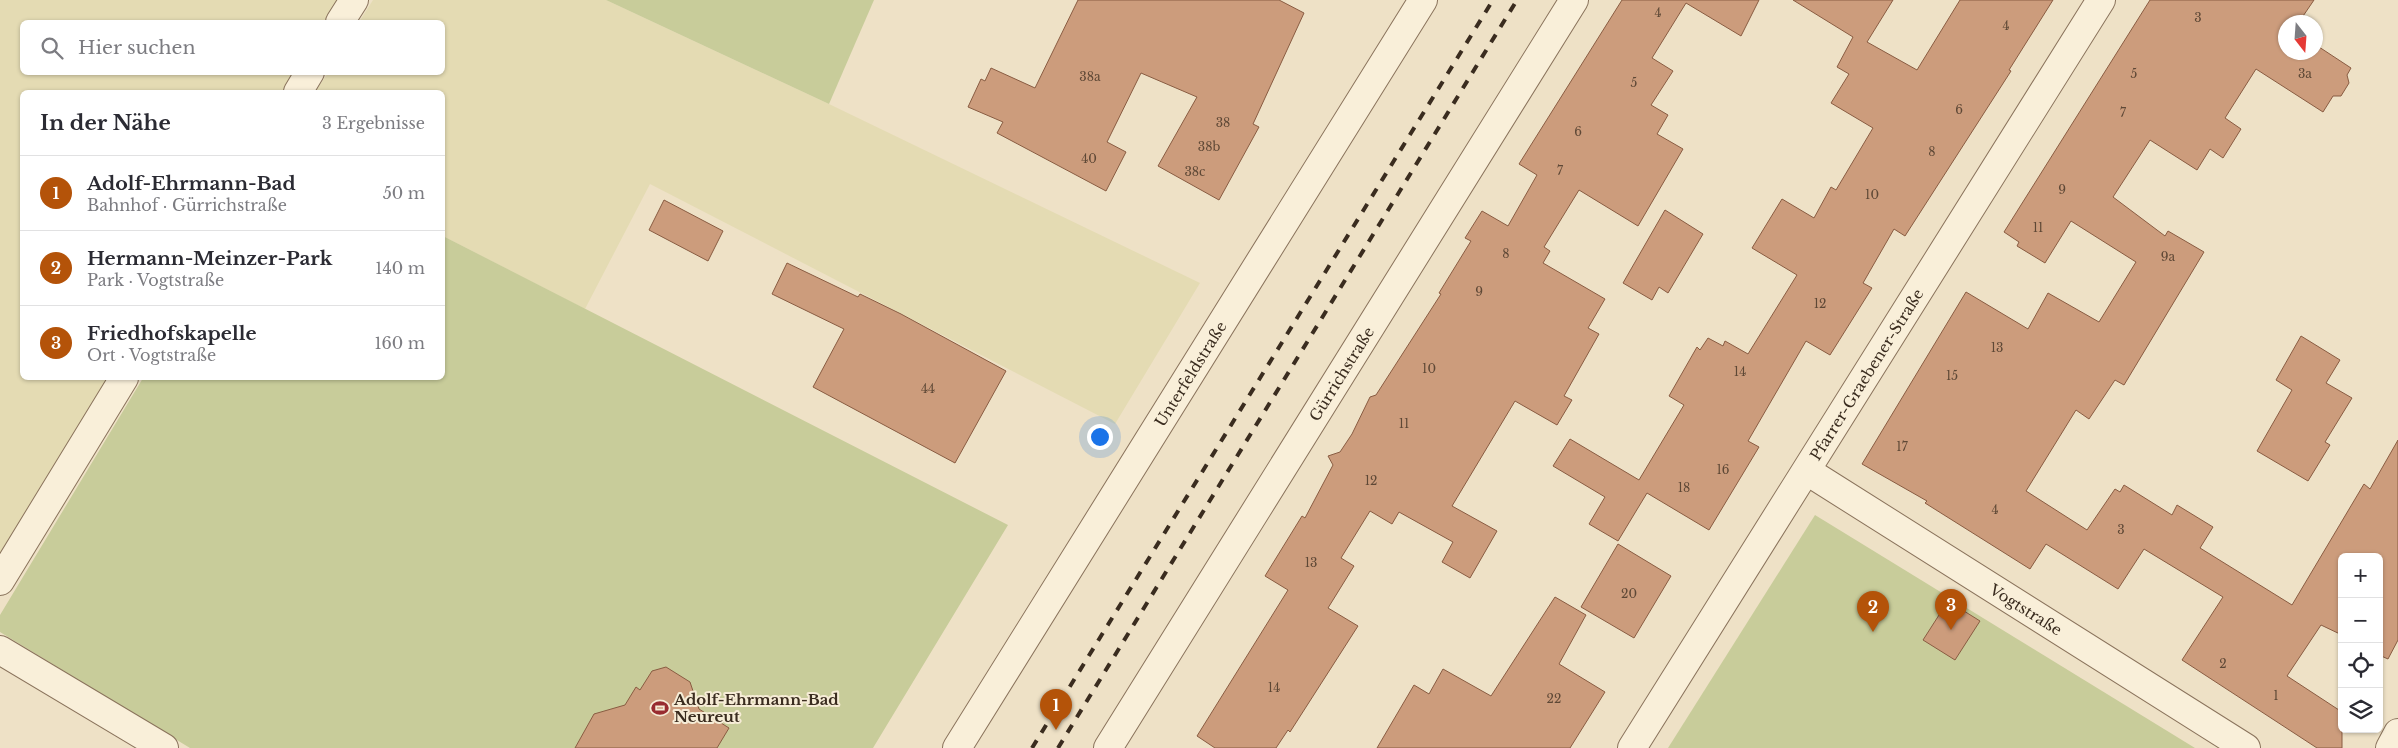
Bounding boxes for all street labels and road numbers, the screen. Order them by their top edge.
street label: Pfarrer-Graebener-Straße [1805,285,1927,464]
street label: Unterfeldstraße [1150,317,1230,430]
street label: Gürrichstraße [1305,323,1378,424]
street label: Vogtstraße [1986,579,2066,639]

